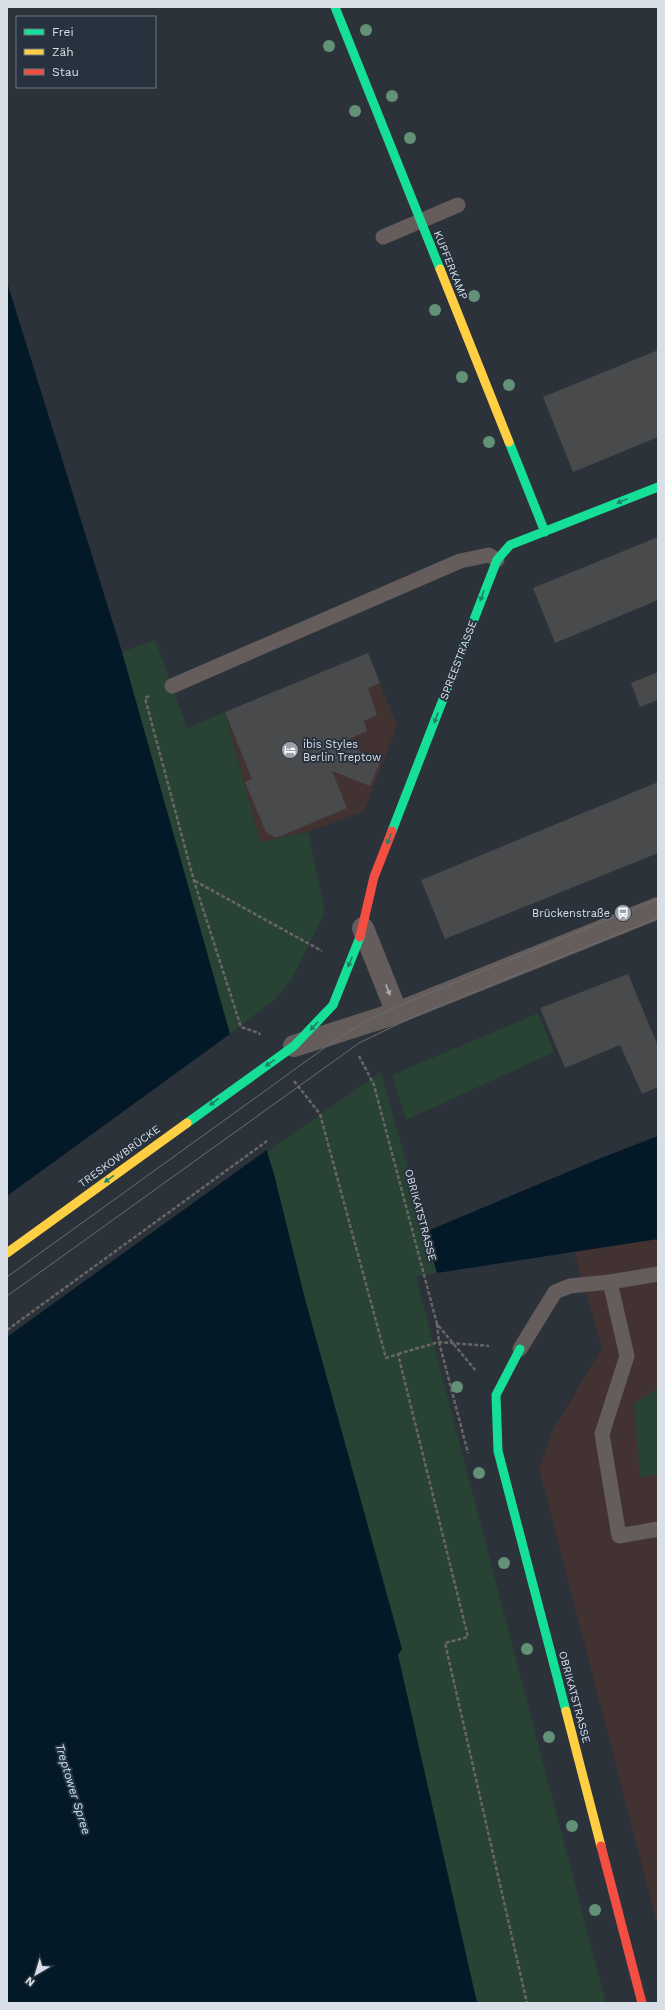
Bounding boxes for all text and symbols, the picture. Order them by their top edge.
legend [16,16,156,88]
text: Frei [52,25,74,39]
text: Zäh [52,45,74,59]
text: Stau [52,65,79,79]
street label: KUPFERKAMP [431,229,470,302]
one-way arrow [615,499,627,505]
one-way arrow [479,591,485,603]
street label: SPREESTRASSE [437,619,480,702]
one-way arrow [432,712,438,724]
place label: ibis Styles Berlin Treptow [303,738,381,764]
hotel icon: ibis Styles Berlin Treptow [280,740,300,760]
one-way arrow [385,833,391,845]
bus stop icon: Brückenstraße [613,903,633,923]
place label: Brückenstraße [532,907,610,920]
one-way arrow [346,957,352,969]
one-way arrow [386,985,392,997]
one-way arrow [309,1020,318,1031]
one-way arrow [265,1059,275,1067]
one-way arrow [209,1098,220,1107]
street label: TRESKOWBRÜCKE [75,1122,163,1190]
street label: OBRIKATSTRASSE [402,1168,439,1263]
one-way arrow [104,1175,114,1183]
street label: OBRIKATSTRASSE [556,1650,593,1745]
water label: Treptower Spree [53,1742,94,1836]
north arrow [16,1954,56,1994]
text: N [23,1974,37,1989]

